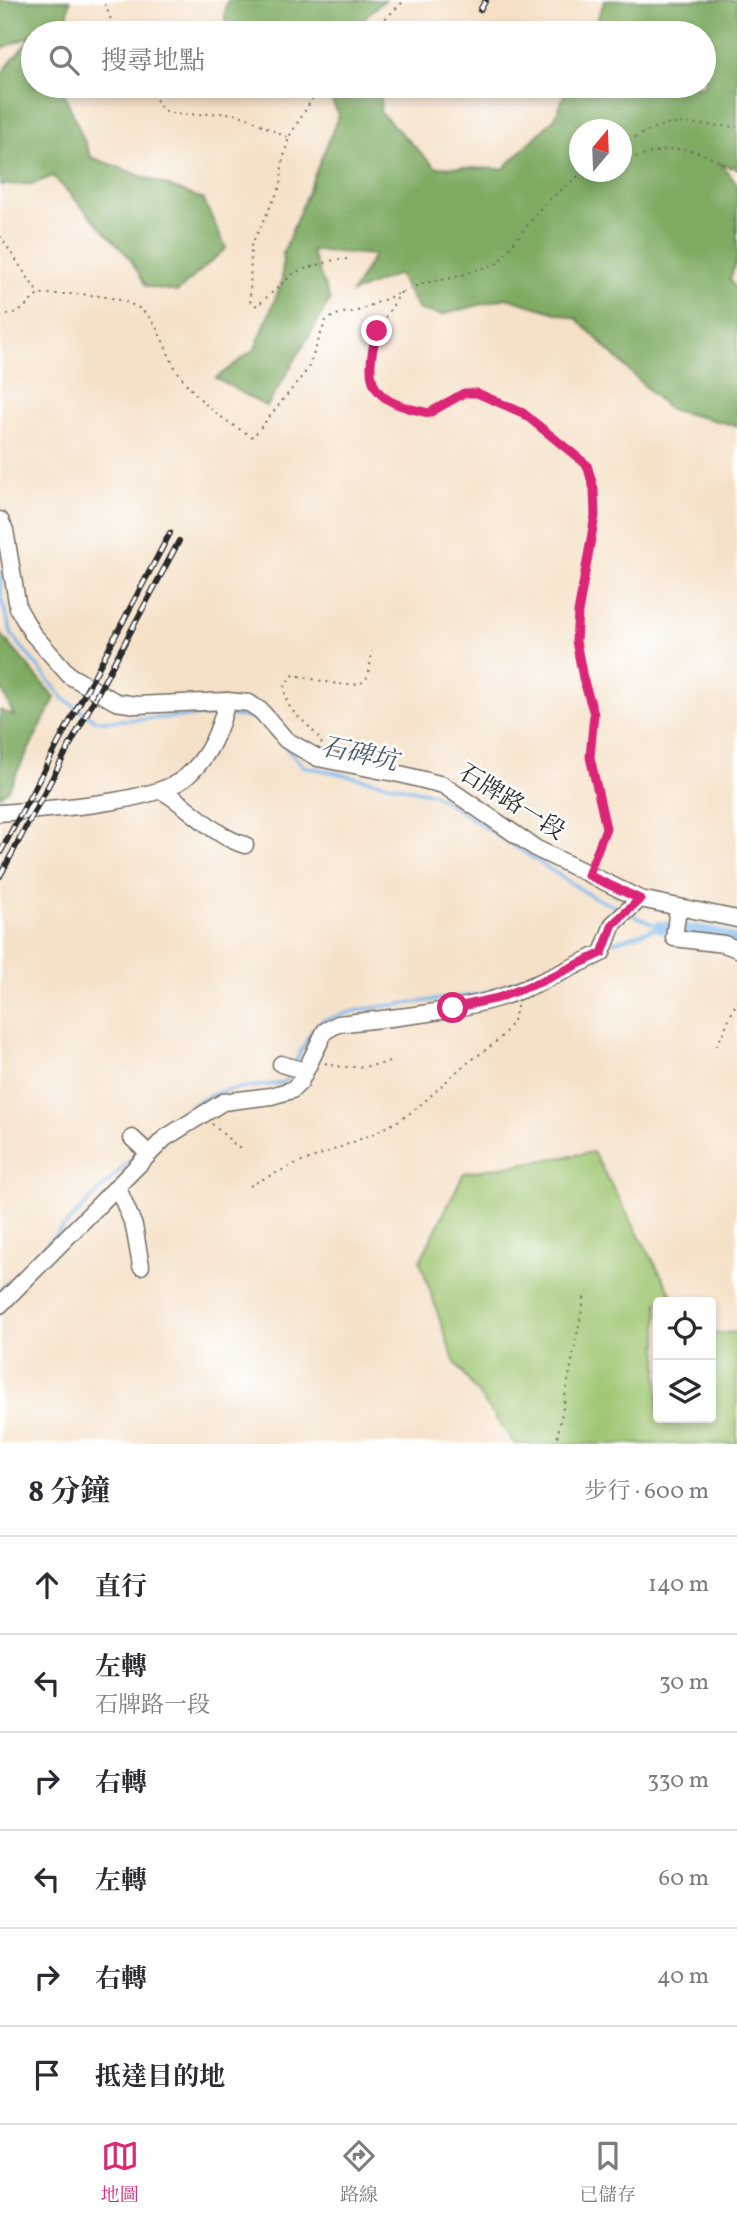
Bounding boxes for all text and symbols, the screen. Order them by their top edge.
search box [21,21,716,98]
icon: search [45,41,83,79]
text: 搜尋地點 [101,44,205,80]
north arrow [569,119,632,182]
route end [361,315,392,346]
water label: 石碑坑 [317,729,405,782]
street label: 石牌路一段 [451,757,571,849]
route start [437,992,468,1023]
map controls [653,1297,716,1423]
button: locate [653,1297,716,1360]
button: layers [653,1360,716,1423]
text: 8 分鐘 [28,1472,110,1514]
text: 步行 · 600 m [585,1476,709,1508]
icon: ahead [28,1566,66,1604]
text: 140 m [648,1569,709,1601]
text: 直行 [95,1570,147,1606]
text: 左轉 [95,1650,147,1686]
icon: left [28,1664,66,1702]
text: 30 m [659,1667,709,1699]
text: 石牌路一段 [95,1690,210,1722]
icon: right [28,1762,66,1800]
text: 330 m [647,1765,709,1797]
text: 右轉 [95,1766,147,1802]
icon: left [28,1860,66,1898]
text: 60 m [659,1863,709,1895]
text: 左轉 [95,1864,147,1900]
icon: right [28,1958,66,1996]
text: 40 m [657,1961,709,1993]
text: 右轉 [95,1962,147,1998]
icon: arrive [28,2056,66,2094]
text: 抵達目的地 [95,2060,225,2096]
tab: 地圖 [101,2137,139,2209]
tab: 路線 [340,2137,378,2209]
tab: 已儲存 [579,2137,636,2209]

